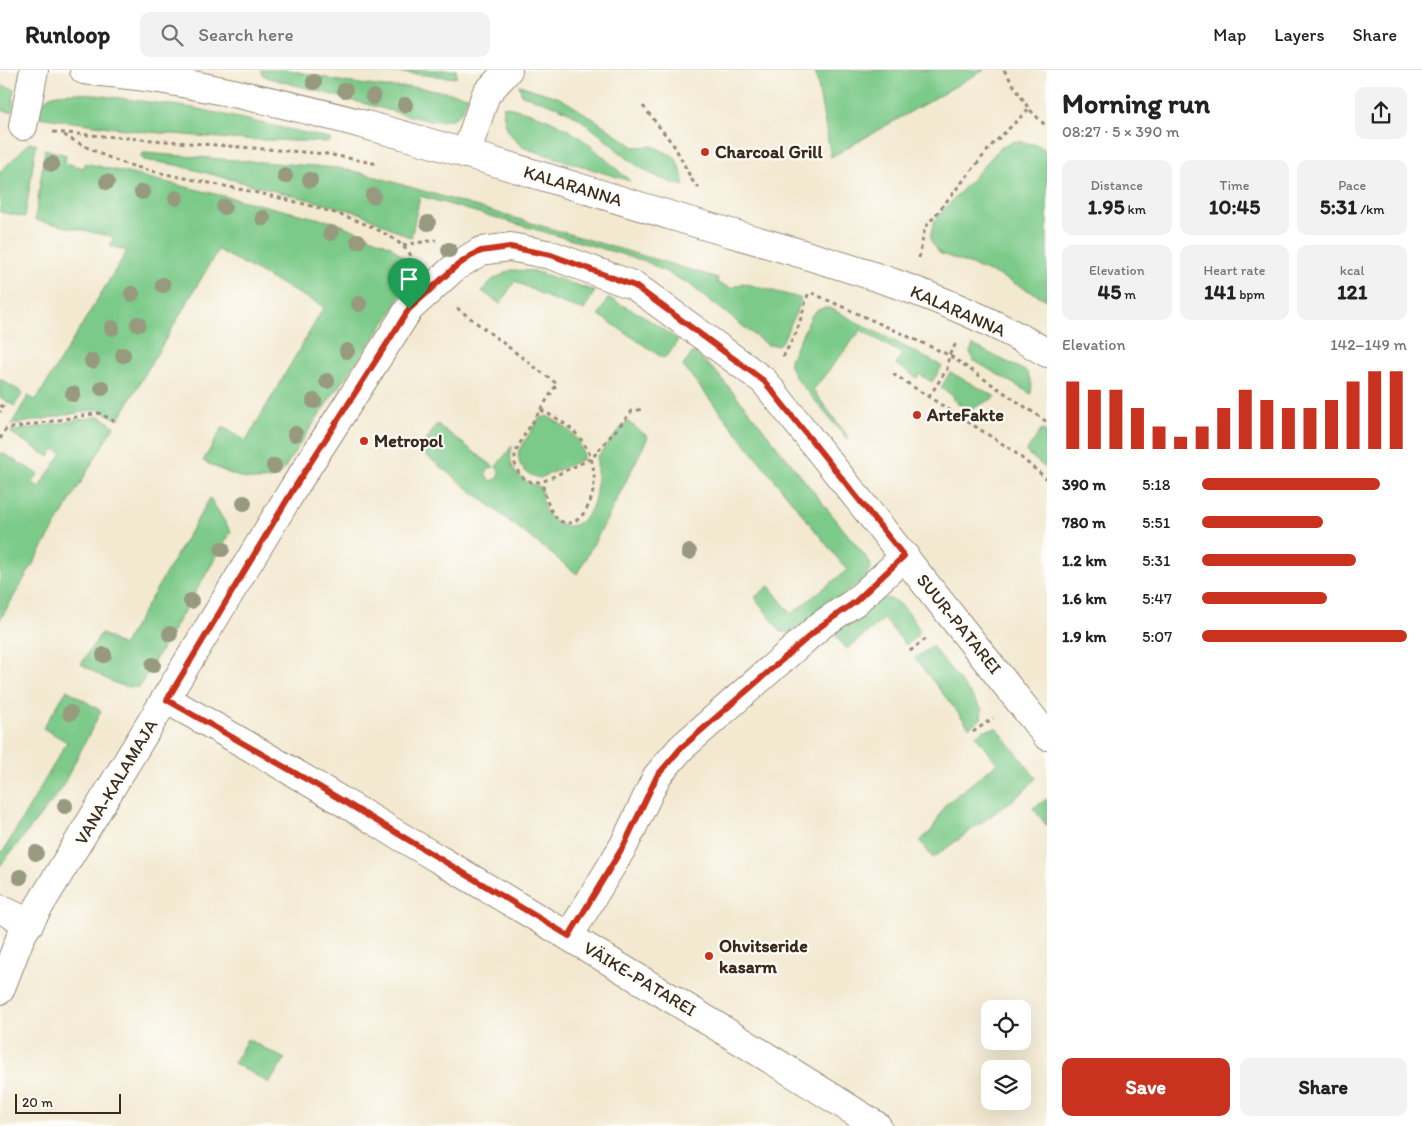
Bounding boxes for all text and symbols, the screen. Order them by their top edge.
search box [140,12,490,57]
text: Runloop [25,20,110,49]
icon: search [158,21,186,49]
text: Search here [198,23,293,46]
text: Map [1213,24,1246,46]
text: Layers [1274,24,1324,46]
text: Share [1352,24,1397,46]
text: Morning run [1062,86,1210,120]
button: share [1355,87,1407,139]
text: 08:27 · 5 × 390 m [1062,122,1179,141]
place label: Charcoal Grill [715,141,823,163]
marker: Charcoal Grill [699,146,711,158]
street label: KALARANNA [521,161,625,212]
text: Distance [1091,177,1143,194]
text: Time [1220,177,1249,194]
text: Pace [1338,177,1366,194]
text: 1.95 [1088,194,1124,219]
text: 10:45 [1209,194,1260,219]
text: 5:31 [1320,194,1357,219]
text: km [1124,201,1146,218]
text: /km [1357,201,1385,218]
pin [388,258,430,309]
text: Elevation [1089,262,1145,279]
text: Heart rate [1204,262,1265,279]
text: kcal [1340,262,1365,279]
icon: arrive [395,265,423,293]
text: 45 [1098,279,1121,304]
text: 141 [1204,279,1236,304]
text: 121 [1337,279,1367,304]
street label: KALARANNA [907,280,1010,342]
text: m [1121,286,1136,303]
text: bpm [1236,286,1265,303]
text: Elevation [1062,335,1126,354]
text: 142–149 m [1330,335,1407,354]
place label: ArteFakte [926,404,1004,426]
marker: ArteFakte [911,409,923,421]
place label: Metropol [374,430,444,452]
marker: Metropol [358,435,370,447]
text: 390 m [1062,475,1106,494]
text: 5:18 [1142,475,1171,494]
text: 780 m [1062,513,1106,532]
text: 5:51 [1142,513,1170,532]
text: 1.2 km [1062,551,1107,570]
text: 5:31 [1142,551,1170,570]
street label: SUUR-PATAREI [912,569,1006,679]
text: 1.6 km [1062,589,1107,608]
text: 5:47 [1142,589,1172,608]
text: 1.9 km [1062,627,1106,646]
text: 5:07 [1142,627,1172,646]
street label: VANA-KALAMAJA [70,715,162,849]
place label: Ohvitseride kasarm [719,935,808,978]
street label: VÄIKE-PATAREI [580,937,700,1021]
marker: Ohvitseride kasarm [703,950,715,962]
map controls [981,1000,1031,1110]
button: locate [981,1000,1031,1050]
button: Save [1062,1058,1230,1116]
button: Share [1240,1058,1407,1116]
button: layers [981,1060,1031,1110]
scale bar [15,1091,121,1114]
text: 20 m [22,1094,53,1111]

